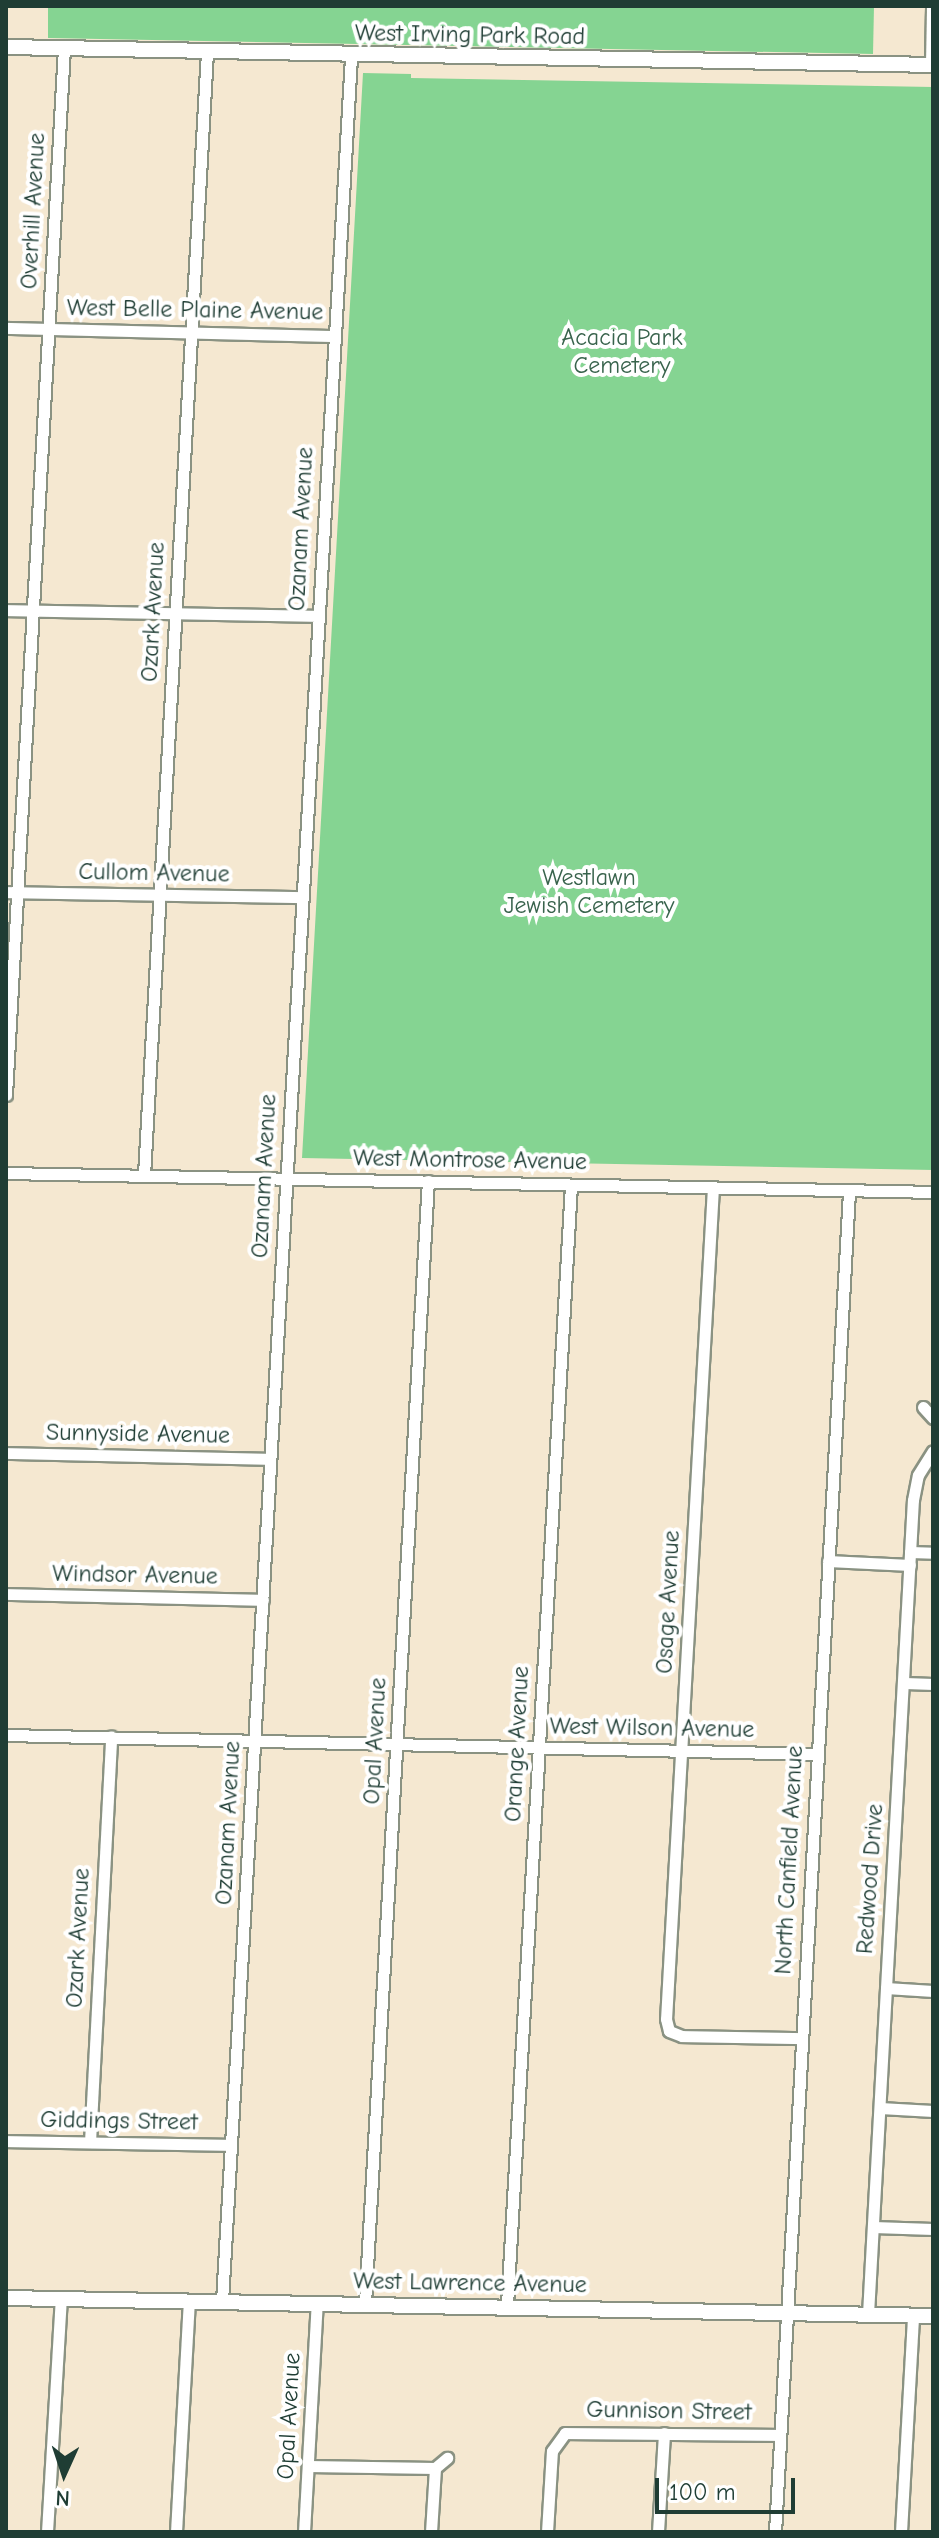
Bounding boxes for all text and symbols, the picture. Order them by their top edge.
street label: West Irving Park Road [355,19,585,51]
street label: Overhill Avenue [15,132,51,290]
street label: West Belle Plaine Avenue [67,293,323,327]
park label: Acacia Park Cemetery [561,324,683,380]
street label: Ozanam Avenue [282,446,320,612]
street label: Ozark Avenue [135,541,171,683]
street label: Cullom Avenue [78,857,230,889]
park label: Westlawn Jewish Cemetery [504,864,674,920]
street label: Ozanam Avenue [245,1093,283,1259]
street label: West Montrose Avenue [353,1144,587,1176]
street label: Sunnyside Avenue [46,1418,230,1450]
street label: Osage Avenue [650,1530,686,1674]
street label: Windsor Avenue [52,1559,218,1591]
street label: Orange Avenue [499,1665,535,1823]
street label: Opal Avenue [357,1677,393,1805]
street label: West Wilson Avenue [549,1712,755,1744]
street label: Ozanam Avenue [209,1740,247,1906]
street label: North Canfield Avenue [769,1745,809,1975]
street label: Redwood Drive [850,1803,890,1955]
street label: Ozark Avenue [60,1867,96,2009]
street label: Giddings Street [40,2105,198,2137]
street label: West Lawrence Avenue [353,2267,587,2299]
street label: Opal Avenue [271,2352,307,2480]
street label: Gunnison Street [586,2395,752,2427]
north arrow [24,2434,104,2514]
scale bar [659,2462,799,2512]
text: 100 m [669,2478,736,2506]
text: N [55,2485,71,2511]

